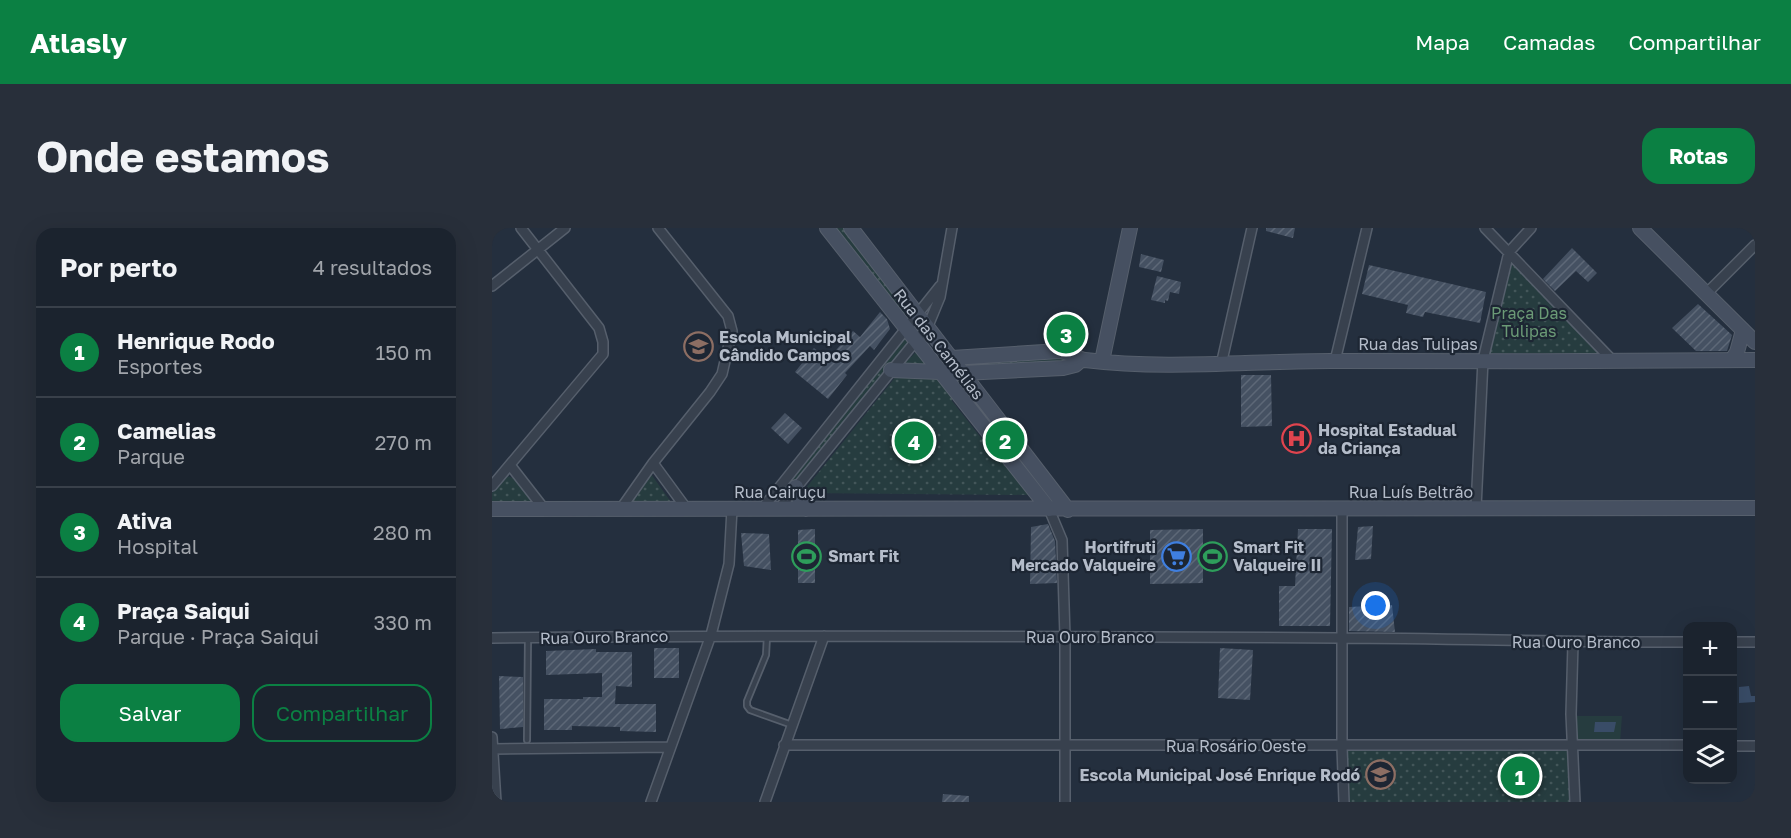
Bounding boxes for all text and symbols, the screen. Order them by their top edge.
text: Atlasly [30,26,127,59]
text: Mapa [1415,29,1470,55]
text: Camadas [1503,29,1595,55]
text: Compartilhar [1628,29,1761,55]
button: Rotas [1642,128,1755,184]
text: Onde estamos [36,131,330,181]
text: Por perto [60,252,177,283]
text: 4 resultados [313,255,432,279]
street label: Rua das Camélias [890,285,988,403]
park label: Praça Das Tulipas [1491,303,1567,341]
pin: 3 [1046,312,1086,356]
text: Henrique Rodo [117,327,275,354]
place label: Escola Municipal Cândido Campos [719,327,852,365]
school or university icon: Escola Municipal Cândido Campos [682,330,714,362]
street label: Rua das Tulipas [1358,334,1478,354]
text: 1 [74,340,85,364]
text: 150 m [376,340,432,364]
text: Esportes [117,354,203,378]
text: Camelias [117,417,216,444]
pin: 4 [894,418,934,464]
pin: 2 [986,418,1024,462]
place label: Hospital Estadual da Criança [1318,420,1457,458]
hospital icon: Hospital Estadual da Criança [1281,423,1313,455]
text: 2 [73,430,86,454]
text: 270 m [375,430,432,454]
text: Parque [117,444,185,468]
street label: Rua Cairuçu [734,482,826,502]
street label: Rua Luís Beltrão [1349,482,1473,502]
text: Ativa [117,507,172,534]
text: 3 [73,520,86,544]
text: 280 m [373,520,432,544]
text: Hospital [117,534,198,558]
place label: Hortifruti Mercado Valqueire [1011,537,1156,575]
place label: Smart Fit Valqueire II [1233,537,1321,575]
sports icon: Smart Fit [791,540,823,572]
supermarket icon: Hortifruti Mercado Valqueire [1161,540,1193,572]
sports icon: Smart Fit Valqueire II [1196,540,1228,572]
place label: Smart Fit [828,546,899,566]
your location [1361,591,1390,620]
text: Praça Saiqui [117,597,250,624]
text: 4 [73,610,86,634]
text: 330 m [374,610,432,634]
map controls [1683,622,1737,784]
button: + [1683,622,1737,676]
text: Parque · Praça Saiqui [117,624,319,648]
street label: Rua Ouro Branco [540,626,668,648]
street label: Rua Ouro Branco [1026,627,1154,647]
street label: Rua Ouro Branco [1512,632,1640,652]
button: − [1683,676,1737,730]
button: Salvar [60,684,240,742]
button: Compartilhar [252,684,432,742]
button: layers [1683,730,1737,784]
street label: Rua Rosário Oeste [1166,736,1306,756]
pin: 1 [1500,754,1540,798]
school or university icon: Escola Municipal José Enrique Rodó [1365,759,1397,791]
place label: Escola Municipal José Enrique Rodó [1080,765,1360,785]

